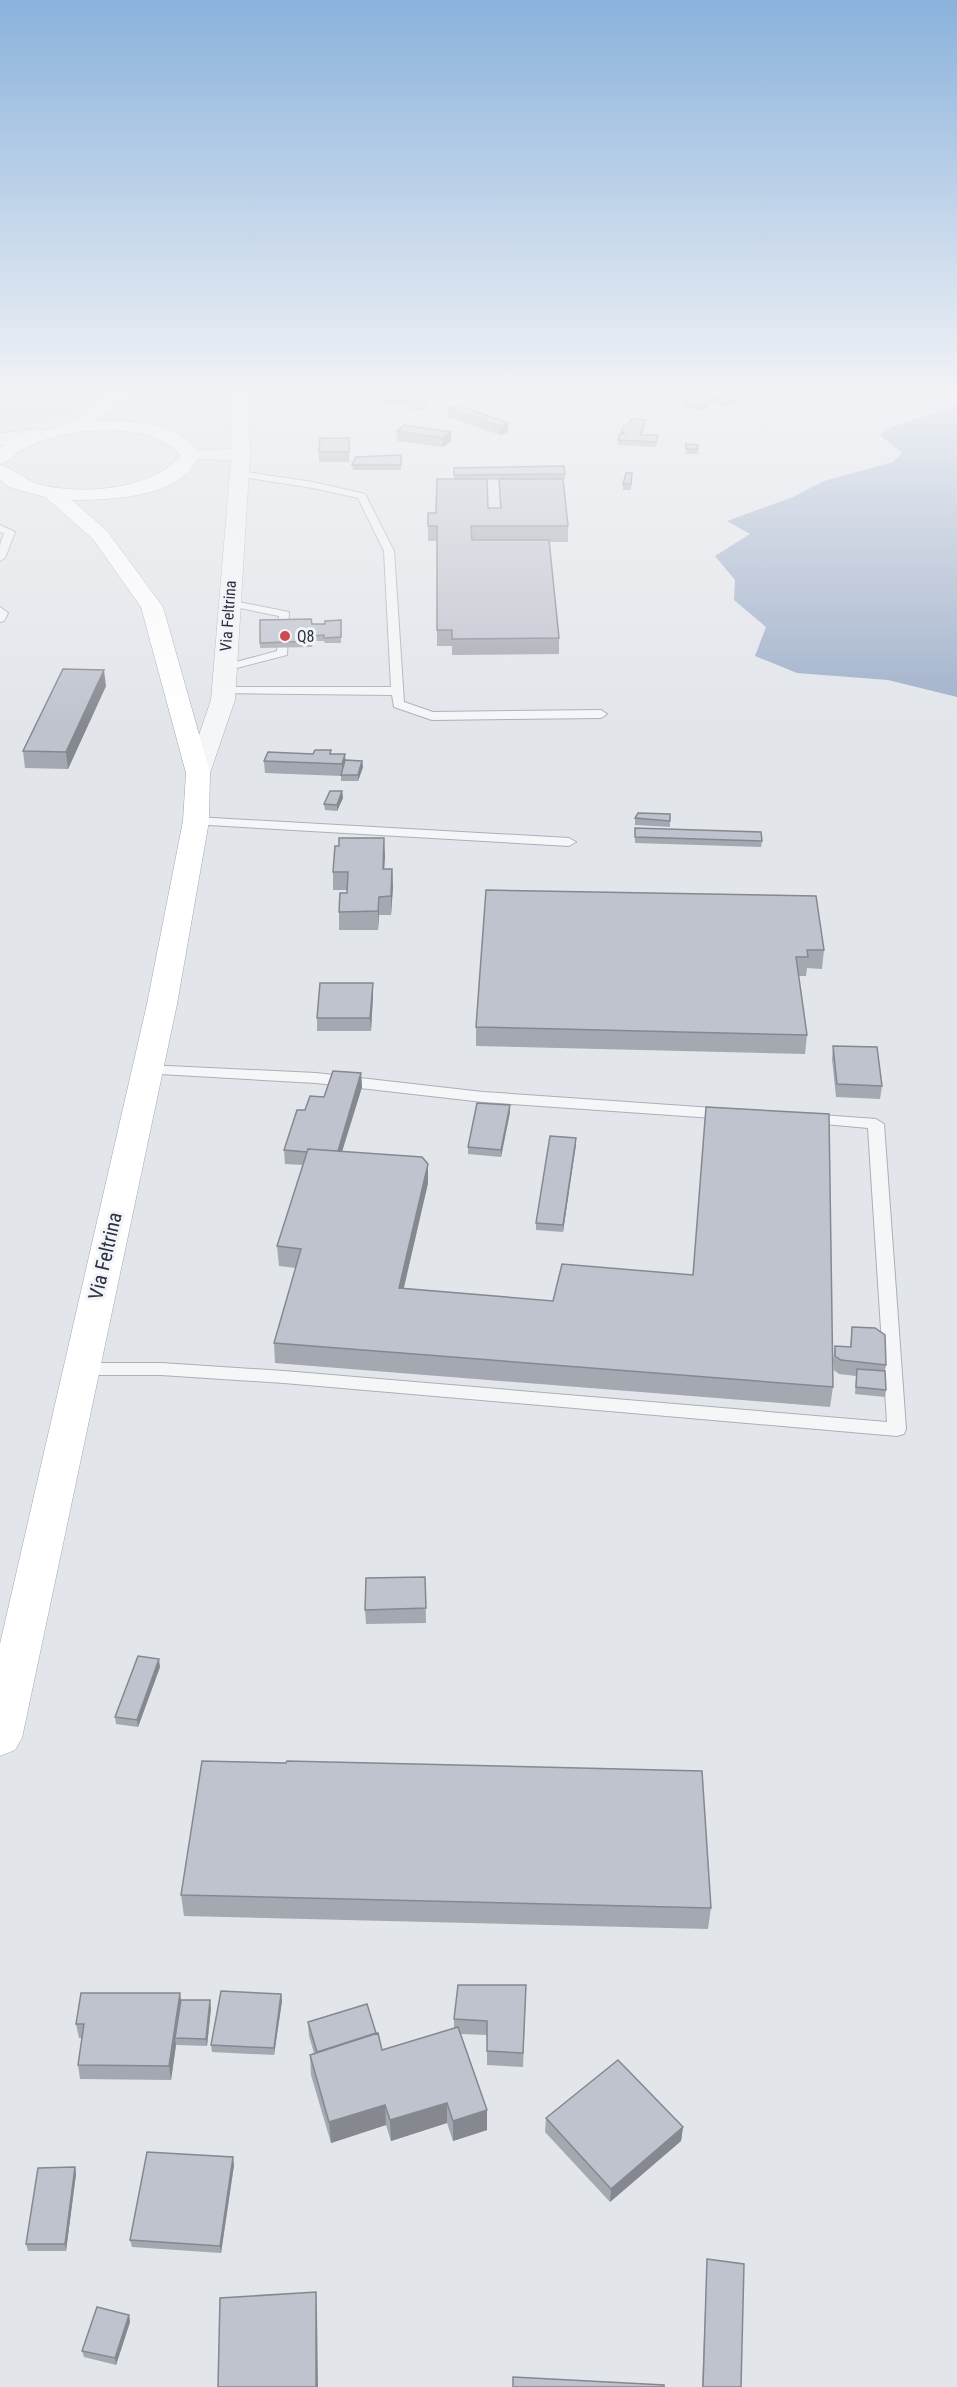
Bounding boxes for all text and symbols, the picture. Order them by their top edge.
street label: Via Feltrina [216,580,240,652]
place label: Q8 [297,627,315,646]
marker: Q8 [278,629,292,643]
street label: Via Feltrina [83,1210,127,1302]

